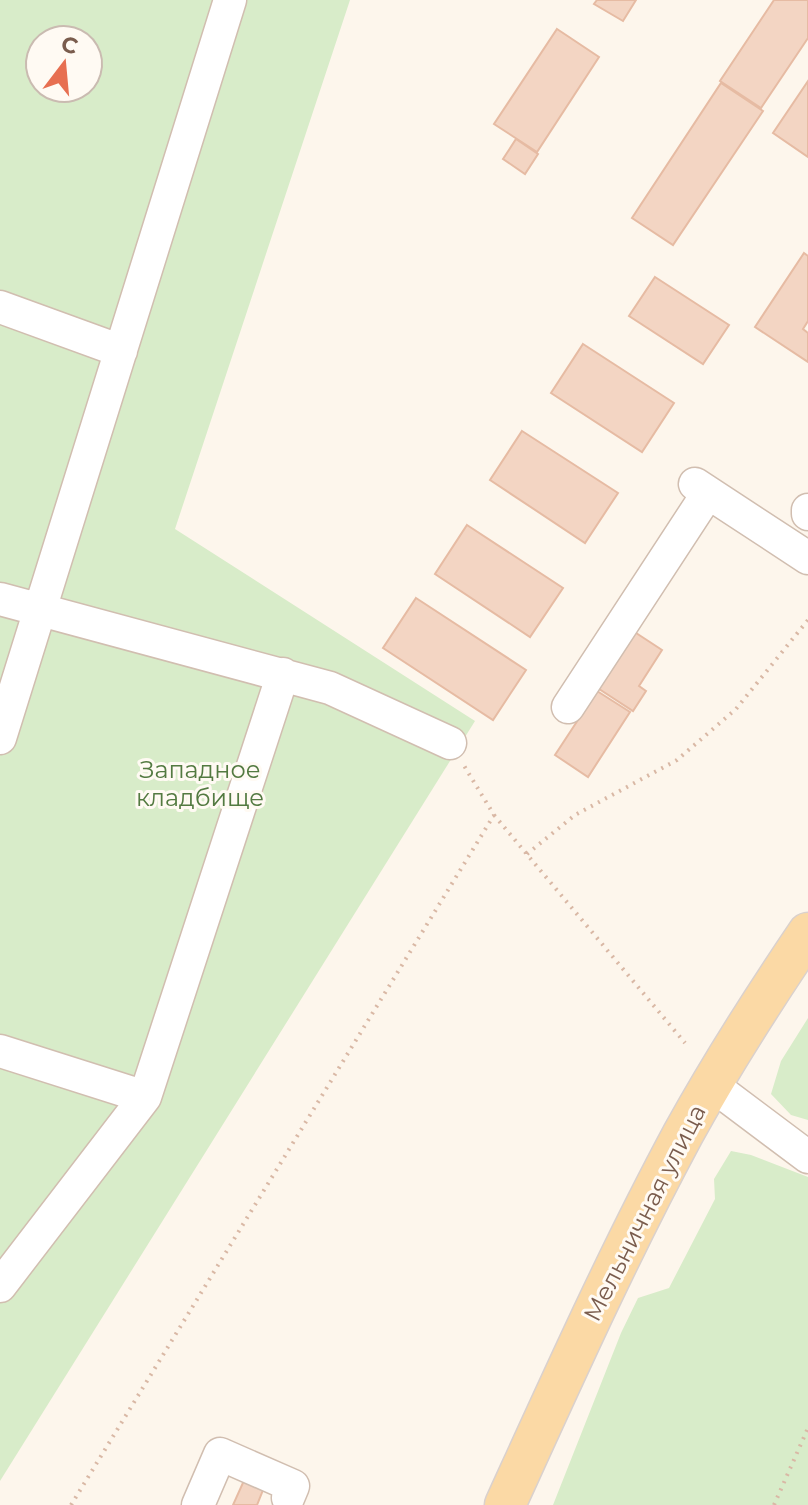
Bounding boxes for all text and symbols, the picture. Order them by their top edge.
north arrow [24,24,104,104]
text: С [58,30,81,60]
park label: Западное кладбище [136,755,264,812]
street label: Мельничная улица [577,1100,712,1326]

